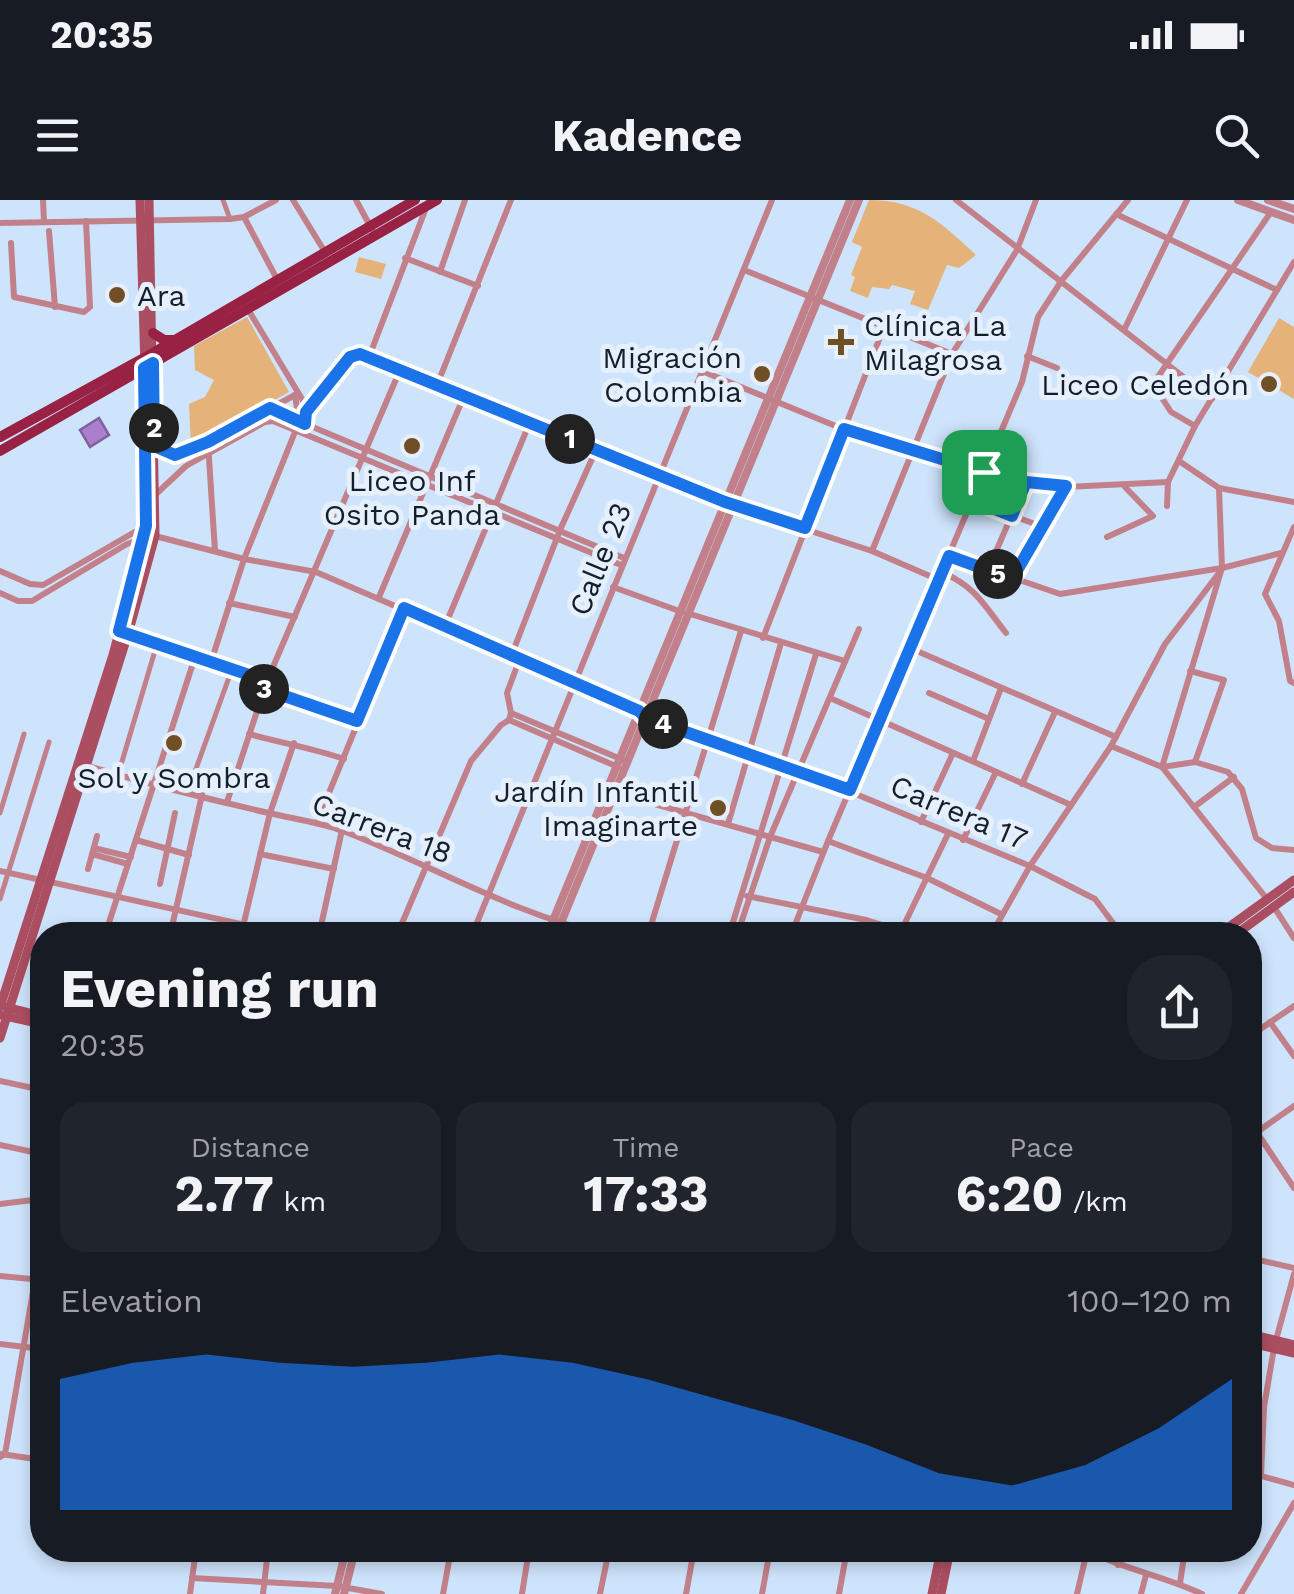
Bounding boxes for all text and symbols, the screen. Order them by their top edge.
text: 20:35 [50,13,153,57]
icon: menu [30,108,85,163]
icon: search [1209,108,1264,163]
text: Kadence [552,109,742,162]
place label: Ara [137,278,186,313]
marker: Ara [106,284,128,306]
place label: Clínica La Milagrosa [864,308,1007,377]
marker: Clínica La Milagrosa [828,329,854,355]
place label: Migración Colombia [602,340,742,409]
marker: Migración Colombia [751,363,773,385]
place label: Liceo Celedón [1041,367,1249,402]
marker: Liceo Celedón [1258,373,1280,395]
pin: 2 [129,403,179,453]
text: 2 [146,411,162,444]
pin: 1 [545,414,595,464]
text: 1 [564,422,576,455]
pin [942,430,1027,515]
marker: Liceo Inf Osito Panda [401,435,423,457]
icon: arrive [957,445,1012,500]
place label: Liceo Inf Osito Panda [324,463,500,532]
street label: Calle 23 [562,498,638,620]
pin: 5 [973,549,1023,599]
text: 5 [990,557,1006,590]
pin: 3 [239,664,289,714]
text: 3 [256,672,272,705]
pin: 4 [638,699,688,749]
text: 4 [654,707,672,740]
marker: Sol y Sombra [163,732,185,754]
place label: Sol y Sombra [77,760,271,795]
street label: Carrera 17 [885,768,1033,856]
place label: Jardín Infantil Imaginarte [494,774,698,843]
street label: Carrera 18 [307,785,457,871]
marker: Jardín Infantil Imaginarte [707,797,729,819]
button: share [1127,955,1232,1060]
text: Evening run [60,956,379,1020]
text: 20:35 [60,1026,145,1064]
text: Distance [191,1131,310,1164]
text: Time [613,1131,679,1164]
text: Pace [1009,1131,1074,1164]
text: 2.77 [175,1164,274,1223]
text: 17:33 [583,1164,709,1223]
text: 6:20 [956,1164,1063,1223]
text: km [274,1185,326,1218]
text: /km [1063,1185,1128,1218]
text: Elevation [60,1282,203,1320]
text: 100–120 m [1067,1282,1232,1320]

